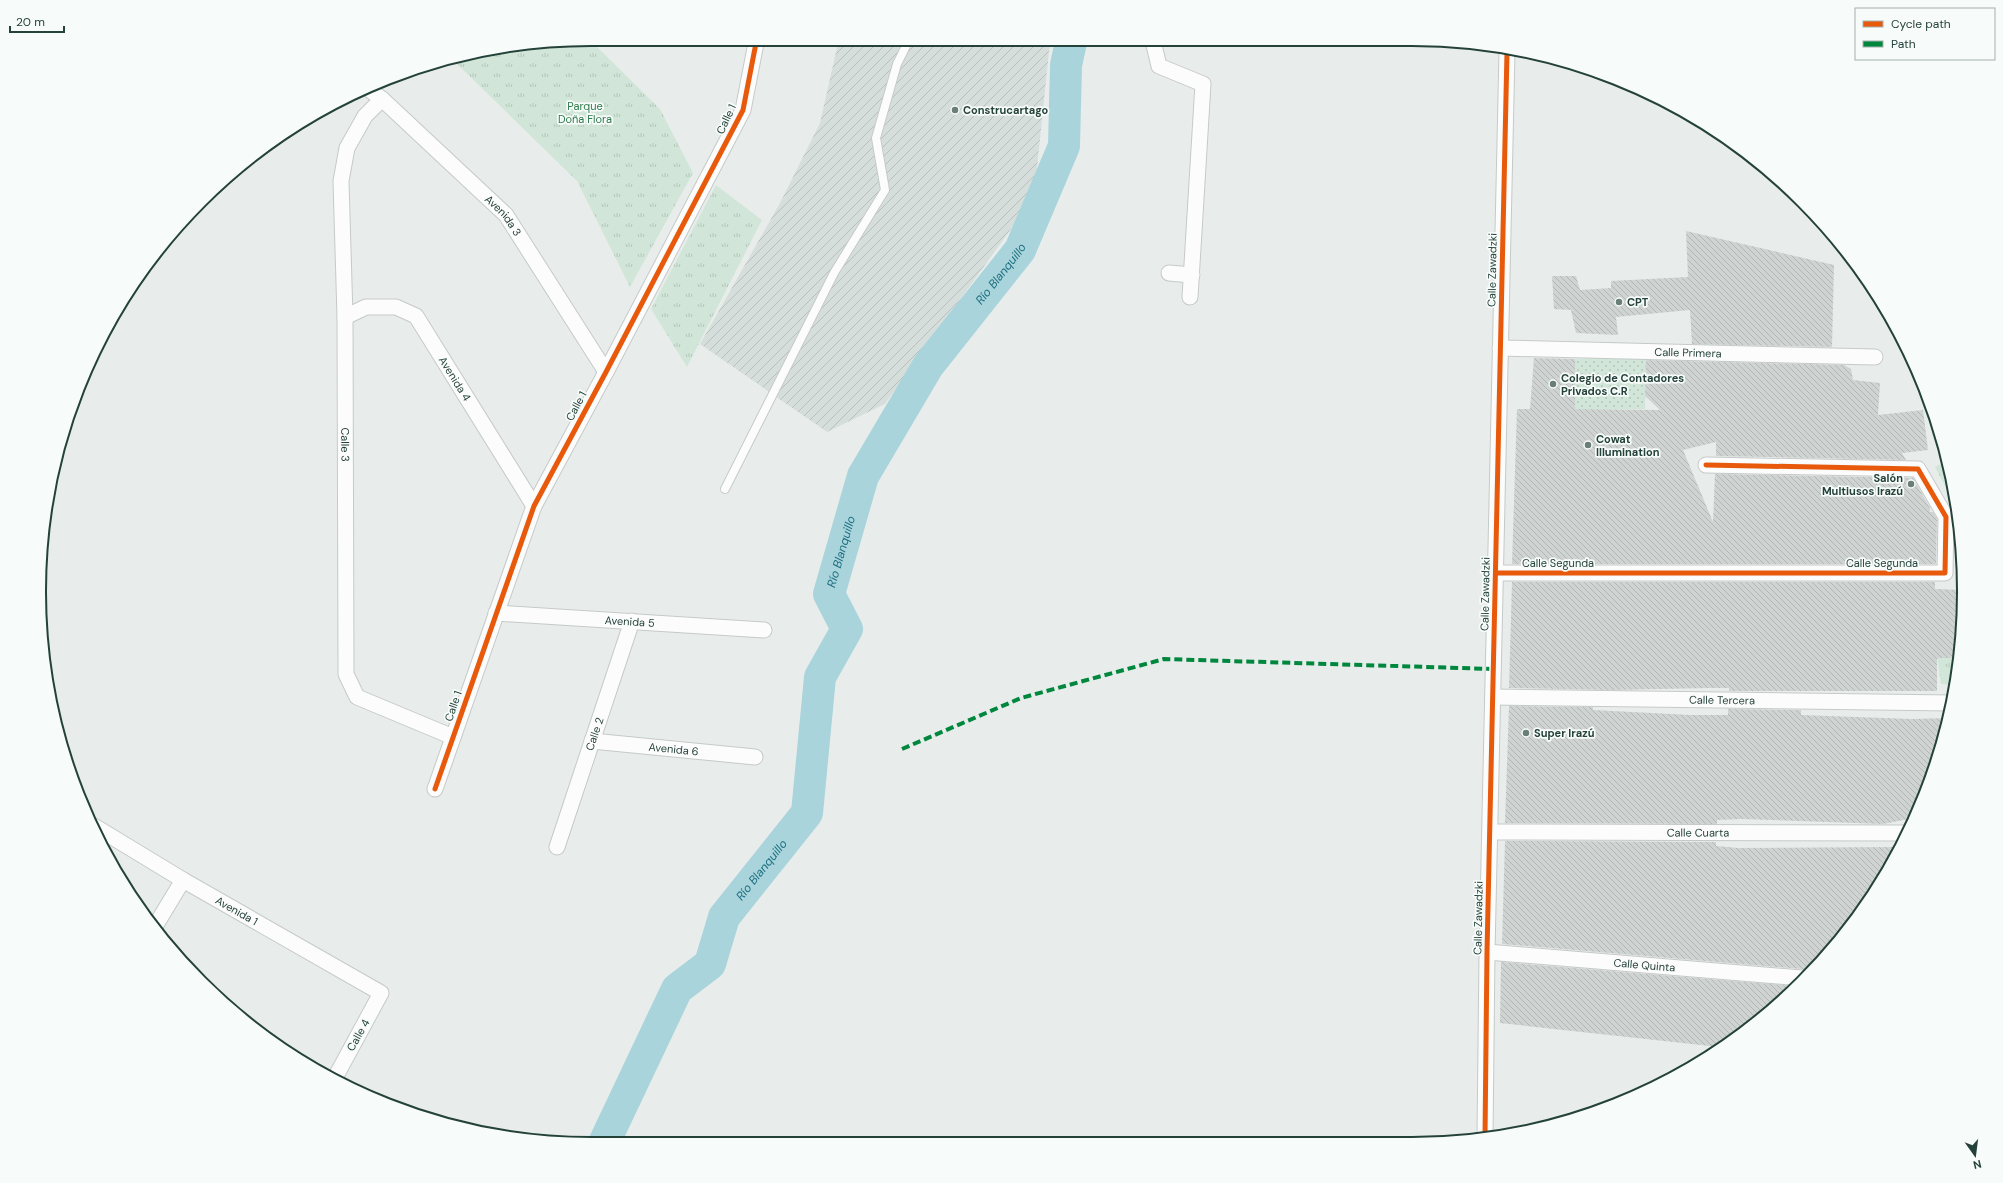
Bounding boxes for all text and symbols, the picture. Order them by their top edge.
scale bar [10,8,64,34]
legend [1855,8,1995,60]
text: 20 m [16,14,45,30]
text: Cycle path [1891,16,1951,32]
text: Path [1891,36,1916,52]
park label: Parque Doña Flora [558,99,612,126]
street label: Calle 1 [713,102,739,136]
place label: Construcartago [963,103,1049,117]
marker: Construcartago [950,105,960,115]
street label: Avenida 3 [482,192,525,239]
street label: Calle Zawadzki [1484,233,1500,307]
water label: Río Blanquillo [972,241,1030,308]
place label: CPT [1627,295,1649,309]
marker: CPT [1614,297,1624,307]
street label: Calle Primera [1654,345,1722,360]
street label: Avenida 4 [436,354,474,404]
place label: Colegio de Contadores Privados C.R [1561,371,1684,398]
marker: Colegio de Contadores Privados C.R [1548,379,1558,389]
street label: Calle 1 [562,389,590,423]
street label: Calle 3 [338,427,352,462]
place label: Cowat Illumination [1596,432,1660,459]
marker: Cowat Illumination [1583,440,1593,450]
place label: Salón Multiusos Irazú [1822,471,1903,498]
marker: Salón Multiusos Irazú [1906,479,1916,489]
water label: Río Blanquillo [823,514,859,589]
street label: Calle Segunda [1522,556,1594,570]
street label: Calle Segunda [1846,556,1918,570]
street label: Calle Zawadzki [1477,557,1493,631]
street label: Avenida 5 [604,613,655,630]
street label: Calle 1 [441,689,465,723]
street label: Calle Tercera [1689,693,1755,707]
street label: Calle 2 [582,716,607,753]
place label: Super Irazú [1534,726,1595,740]
marker: Super Irazú [1521,728,1531,738]
street label: Avenida 6 [648,740,699,758]
street label: Calle Cuarta [1667,825,1729,840]
water label: Río Blanquillo [732,836,791,904]
street label: Calle Zawadzki [1470,881,1486,955]
street label: Avenida 1 [213,893,261,928]
street label: Calle Quinta [1613,956,1676,975]
street label: Calle 4 [343,1016,373,1054]
north arrow [1955,1135,1995,1175]
text: N [1972,1157,1983,1172]

